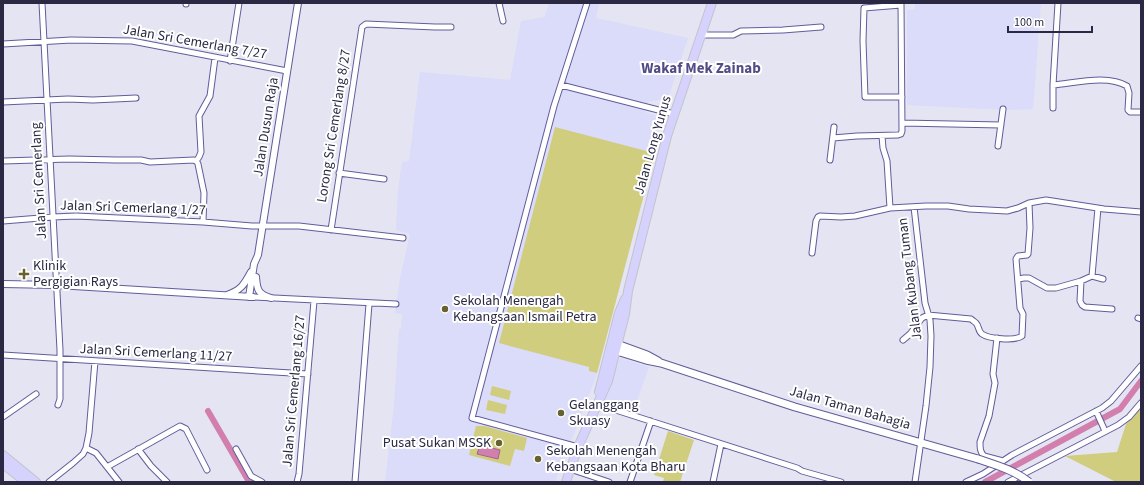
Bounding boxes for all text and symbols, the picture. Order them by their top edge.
scale bar [1008,8,1092,34]
text: 100 m [1014,14,1044,31]
street label: Jalan Sri Cemerlang 7/27 [122,20,269,65]
street label: Lorong Sri Cemerlang 8/27 [312,48,356,204]
district label: Wakaf Mek Zainab [641,58,761,79]
street label: Jalan Dusun Raja [248,76,284,178]
street label: Jalan Long Yunus [629,93,677,197]
street label: Jalan Sri Cemerlang [26,122,52,240]
street label: Jalan Sri Cemerlang 1/27 [60,195,206,221]
street label: Jalan Kubang Tuman [893,217,927,341]
place label: Klinik Pergigian Rays [33,256,118,292]
marker: Klinik Pergigian Rays [18,268,30,280]
place label: Sekolah Menengah Kebangsaan Ismail Petra [453,291,596,327]
marker: Sekolah Menengah Kebangsaan Ismail Petra [440,304,450,314]
street label: Jalan Sri Cemerlang 16/27 [277,314,311,468]
street label: Jalan Sri Cemerlang 11/27 [79,339,233,367]
street label: Jalan Taman Bahagia [787,381,913,435]
place label: Gelanggang Skuasy [569,395,639,431]
marker: Gelanggang Skuasy [556,408,566,418]
place label: Pusat Sukan MSSK [383,433,492,453]
marker: Pusat Sukan MSSK [494,438,504,448]
place label: Sekolah Menengah Kebangsaan Kota Bharu [546,441,686,477]
marker: Sekolah Menengah Kebangsaan Kota Bharu [533,454,543,464]

